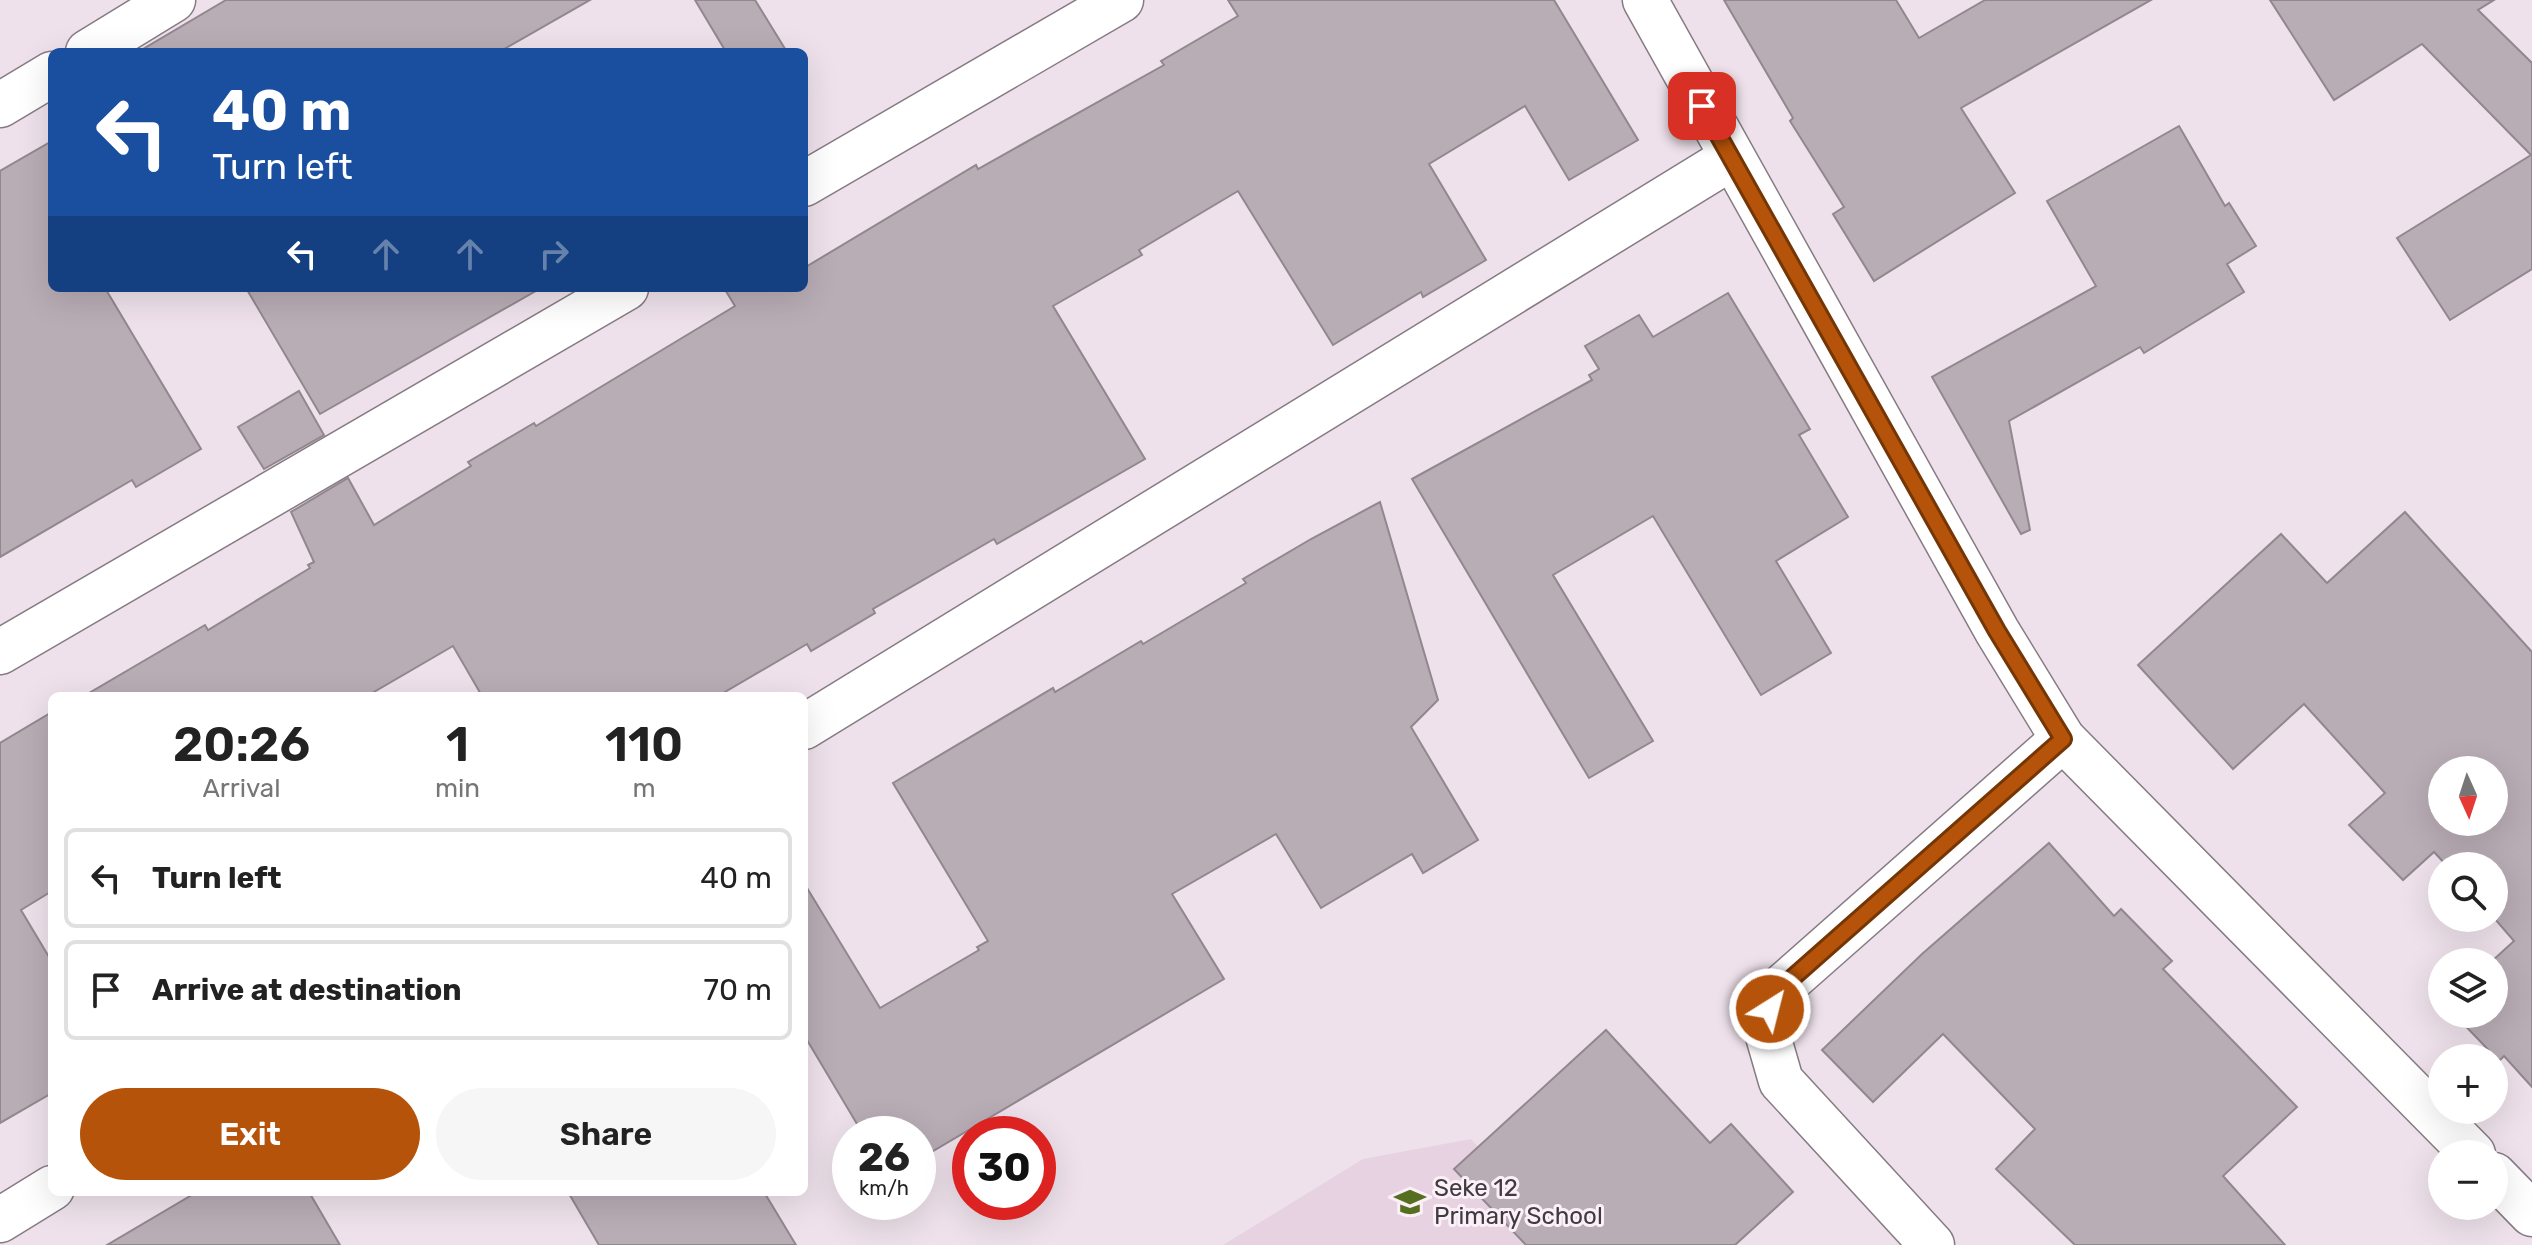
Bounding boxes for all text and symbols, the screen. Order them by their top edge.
pin [1668,72,1736,140]
text: 40 m [212,78,352,144]
icon: left [80,80,184,184]
icon: arrive [1680,84,1724,128]
text: Turn left [212,145,353,188]
icon: left [280,232,324,276]
icon: ahead [364,232,408,276]
icon: ahead [448,232,492,276]
icon: right [532,232,576,276]
text: 20:26 [173,716,310,773]
text: 1 [446,716,469,773]
text: 110 [605,716,683,773]
north arrow [2428,756,2508,836]
map controls [2428,756,2508,1220]
text: Arrival [202,773,280,804]
text: min [435,773,480,804]
text: m [633,773,656,804]
button: search [2428,852,2508,932]
icon: left [84,856,128,900]
text: Turn left [152,860,282,896]
text: 40 m [700,860,772,896]
button: layers [2428,948,2508,1028]
position arrow [1728,967,1812,1051]
icon: arrive [84,968,128,1012]
text: Arrive at destination [152,972,462,1008]
text: 70 m [704,972,772,1008]
button: + [2428,1044,2508,1124]
button: Exit [80,1088,420,1180]
button: Share [436,1088,776,1180]
speed limit sign: 30 [952,1116,1056,1220]
text: 26 [858,1134,910,1181]
button: − [2428,1140,2508,1220]
place label: Seke 12 Primary School [1434,1174,1603,1230]
text: km/h [859,1176,909,1200]
school or university icon: Seke 12 Primary School [1393,1185,1427,1219]

